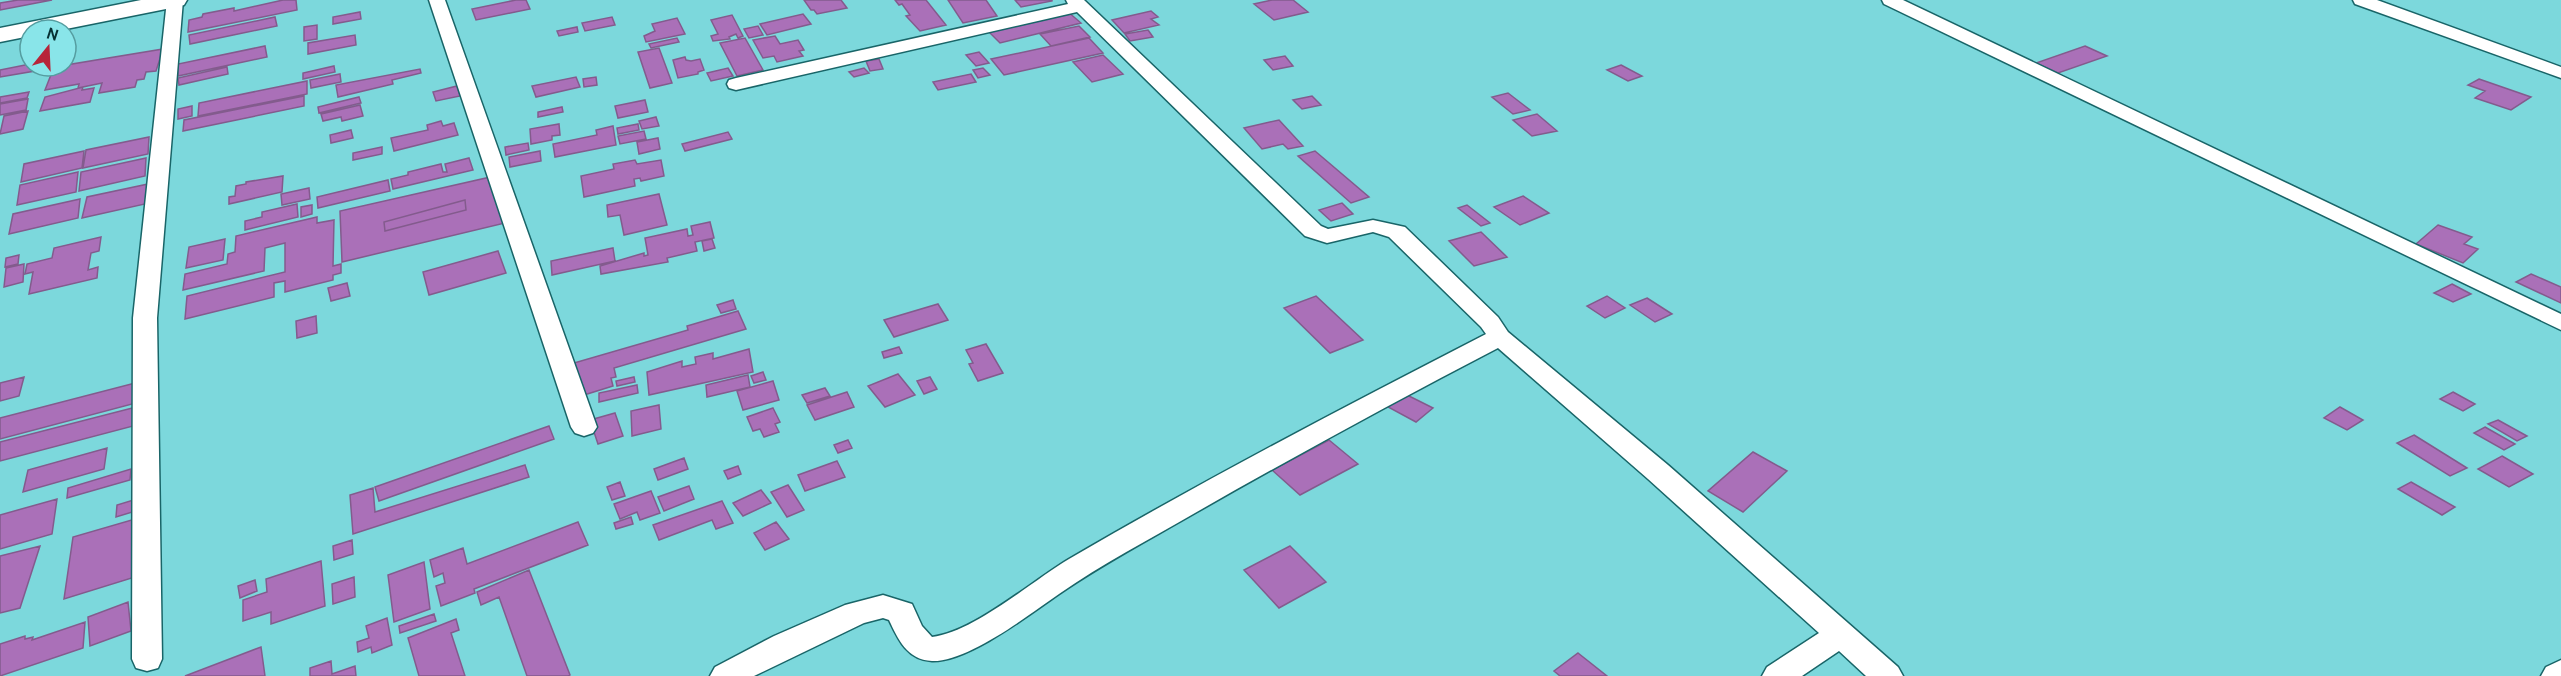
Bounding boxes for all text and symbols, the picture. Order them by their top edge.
north arrow [18,18,78,78]
text: N [44,23,61,45]

